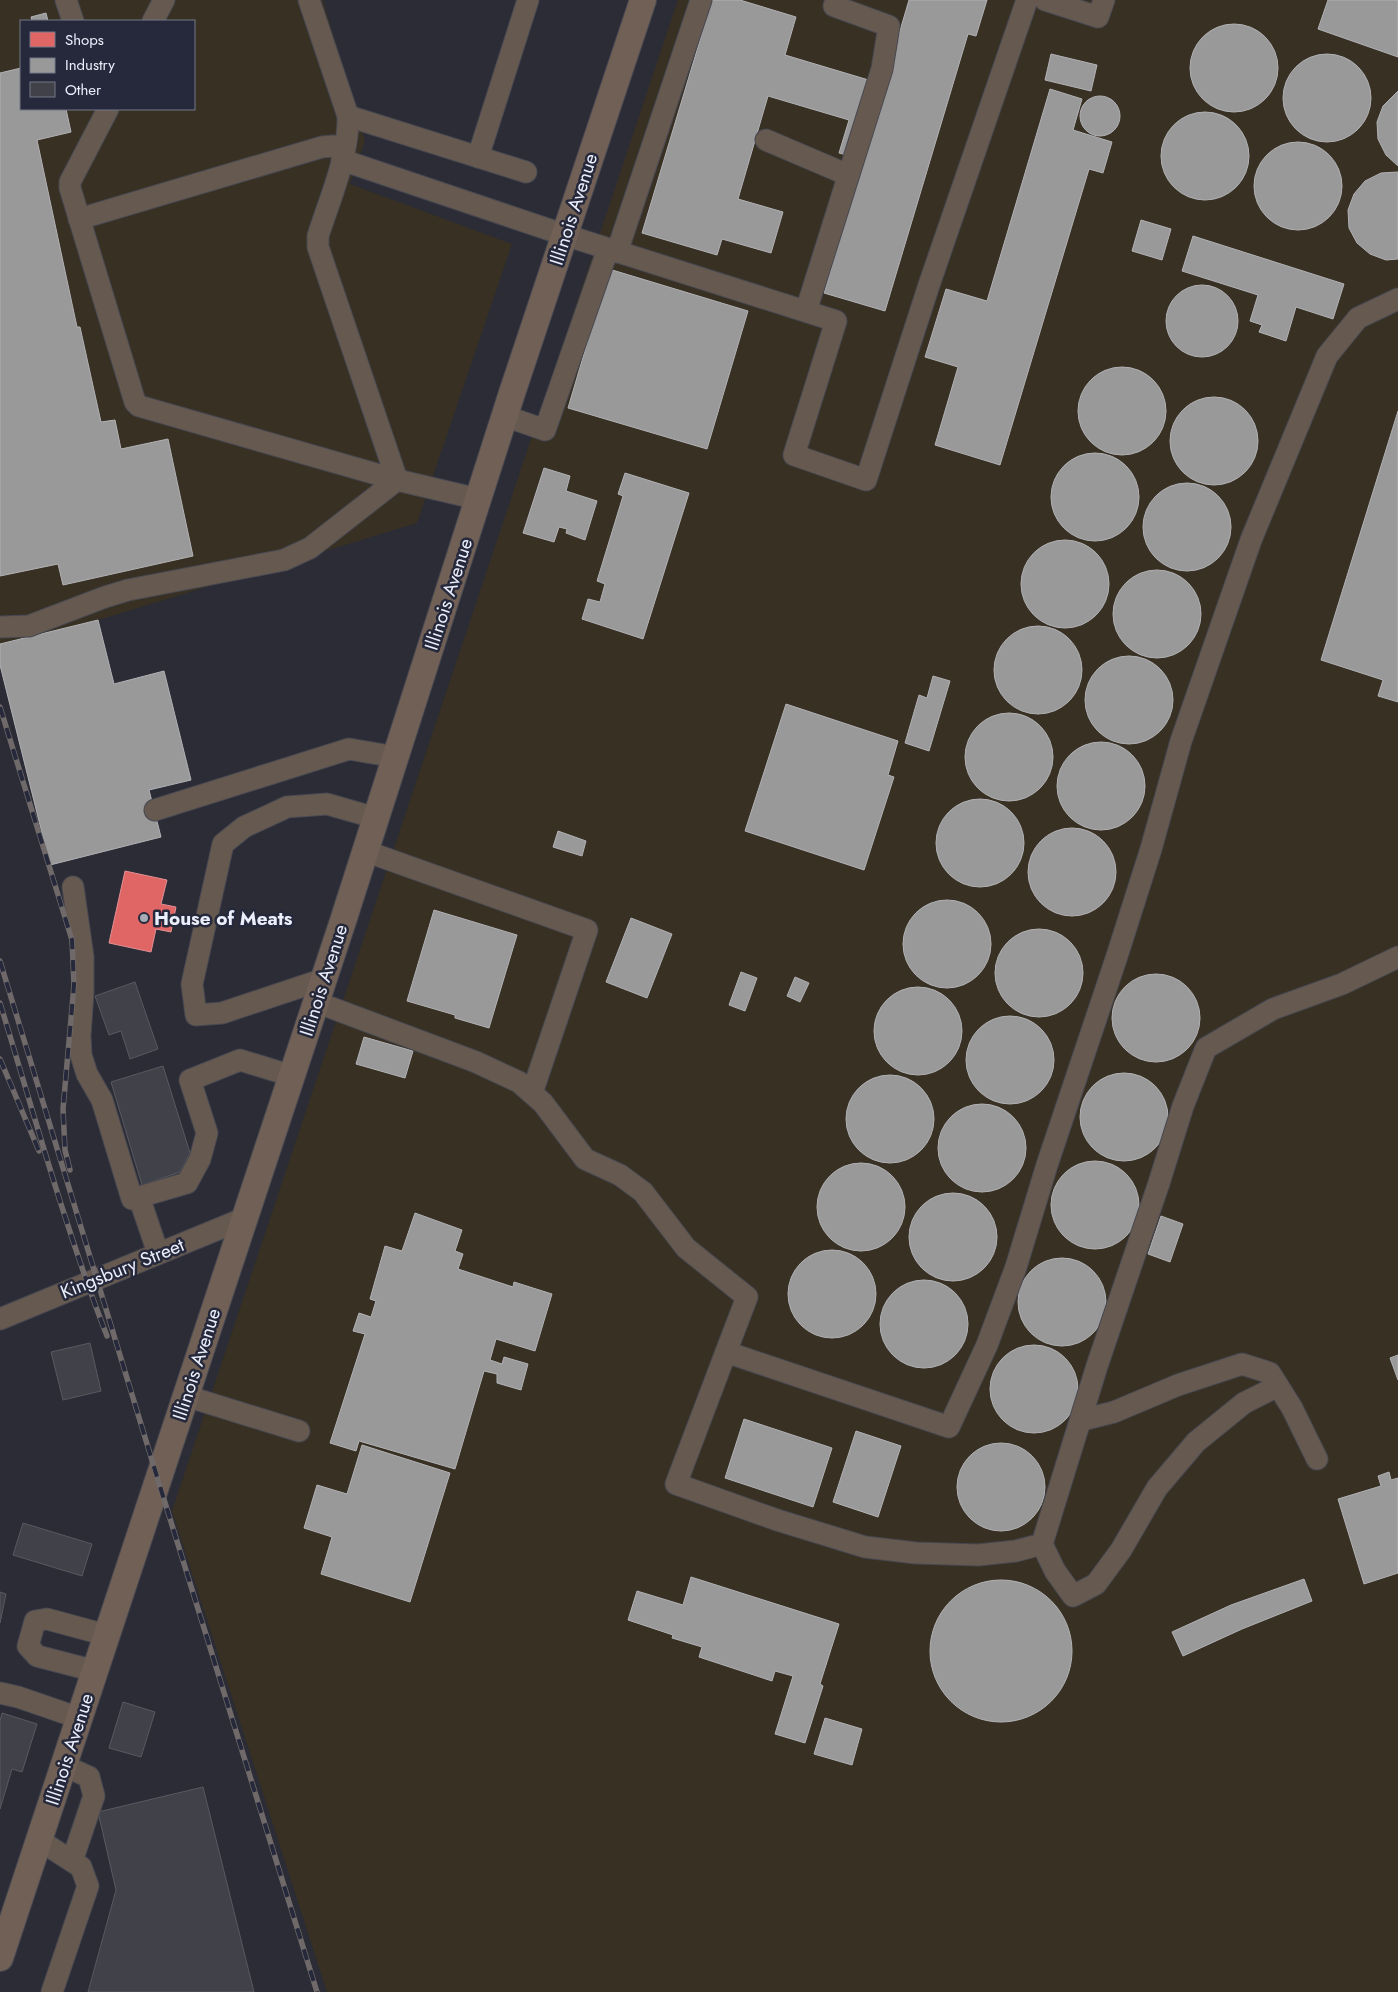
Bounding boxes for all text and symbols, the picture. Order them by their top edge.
legend [20,20,195,110]
text: Shops [65,29,104,51]
text: Industry [65,54,115,76]
text: Other [65,79,102,101]
street label: Illinois Avenue [543,150,604,269]
street label: Illinois Avenue [418,535,479,654]
place label: House of Meats [154,905,293,932]
marker: House of Meats [138,912,150,924]
street label: Illinois Avenue [293,921,354,1040]
street label: Kingsbury Street [56,1231,189,1306]
street label: Illinois Avenue [166,1305,227,1424]
street label: Illinois Avenue [39,1690,100,1809]

